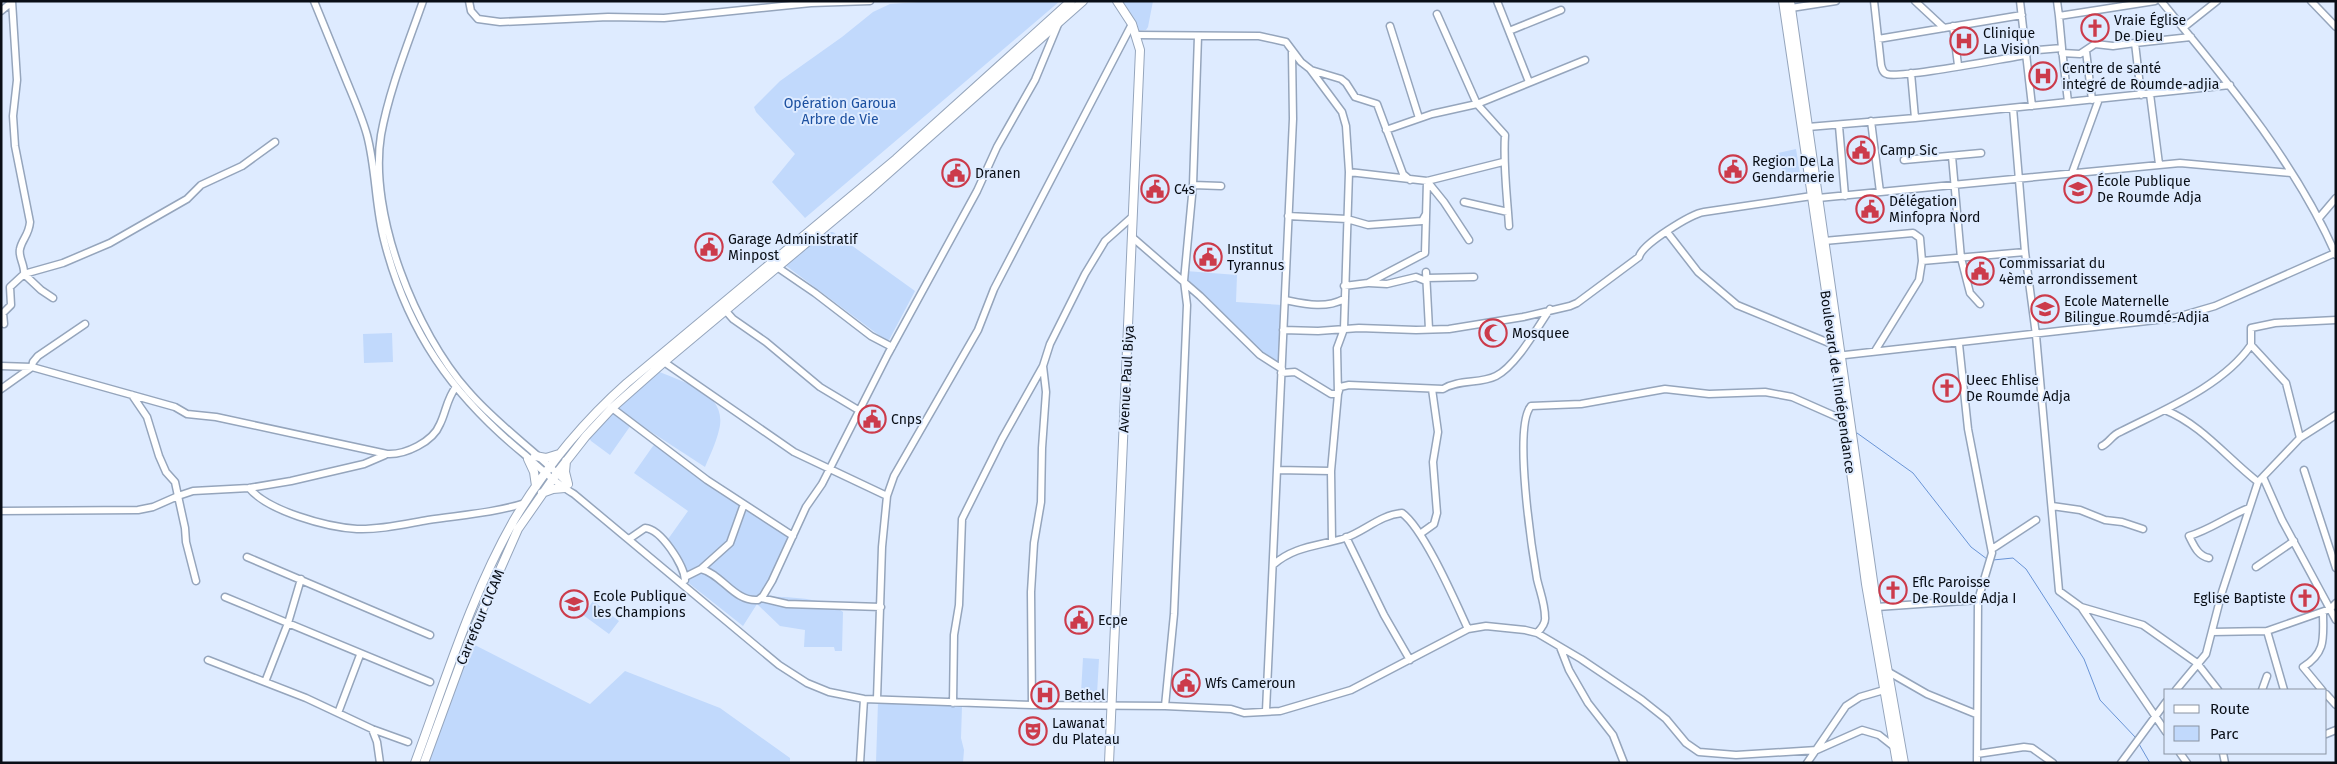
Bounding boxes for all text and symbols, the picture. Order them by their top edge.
place label: Vraie Église De Dieu [2114,11,2186,45]
church icon: Vraie Église De Dieu [2080,13,2110,43]
place label: Clinique La Vision [1983,25,2040,58]
hospital icon: Clinique La Vision [1949,26,1979,56]
place label: Centre de santé integré de Roumde-adjia [2062,60,2219,93]
hospital icon: Centre de santé integré de Roumde-adjia [2028,61,2058,91]
park label: Opération Garoua Arbre de Vie [784,95,896,128]
public building icon: Camp Sic [1846,135,1876,165]
place label: Camp Sic [1880,142,1938,159]
place label: Region De La Gendarmerie [1752,153,1835,186]
public building icon: Region De La Gendarmerie [1718,154,1748,184]
public building icon: Dranen [941,158,971,188]
place label: Dranen [975,165,1021,182]
place label: École Publique De Roumde Adja [2097,172,2202,206]
public building icon: C4s [1140,174,1170,204]
school or university icon: École Publique De Roumde Adja [2063,174,2093,204]
place label: C4s [1174,181,1196,198]
place label: Délégation Minfopra Nord [1889,193,1980,226]
public building icon: Délégation Minfopra Nord [1855,194,1885,224]
place label: Garage Administratif Minpost [728,231,859,264]
public building icon: Garage Administratif Minpost [694,232,724,262]
place label: Institut Tyrannus [1227,241,1285,274]
public building icon: Institut Tyrannus [1193,242,1223,272]
place label: Commissariat du 4ème arrondissement [1999,255,2139,288]
public building icon: Commissariat du 4ème arrondissement [1965,256,1995,286]
street label: Boulevard de l'Indépendance [1816,289,1859,475]
place label: Ecole Maternelle Bilingue Roumdé-Adjia [2064,293,2209,326]
school or university icon: Ecole Maternelle Bilingue Roumdé-Adjia [2030,294,2060,324]
mosque icon: Mosquee [1478,318,1508,348]
street label: Avenue Paul Biya [1115,325,1138,433]
place label: Mosquee [1512,325,1569,342]
place label: Ueec Ehlise De Roumde Adja [1966,372,2071,405]
church icon: Ueec Ehlise De Roumde Adja [1932,373,1962,403]
public building icon: Cnps [857,404,887,434]
place label: Cnps [891,411,922,428]
street label: Carrefour CICAM [453,567,508,667]
place label: Eflc Paroisse De Roulde Adja I [1912,574,2016,607]
church icon: Eflc Paroisse De Roulde Adja I [1878,575,1908,605]
church icon: Eglise Baptiste [2290,583,2320,613]
place label: Ecole Publique les Champions [593,588,687,621]
school or university icon: Ecole Publique les Champions [559,589,589,619]
place label: Eglise Baptiste [2193,590,2286,607]
public building icon: Ecpe [1064,605,1094,635]
place label: Ecpe [1098,612,1128,629]
public building icon: Wfs Cameroun [1171,668,1201,698]
place label: Wfs Cameroun [1205,675,1296,692]
hospital icon: Bethel [1030,680,1060,710]
place label: Bethel [1064,687,1105,704]
legend [2164,689,2327,754]
text: Route [2210,700,2250,718]
place label: Lawanat du Plateau [1052,715,1120,748]
theatre icon: Lawanat du Plateau [1018,716,1048,746]
text: Parc [2210,725,2239,743]

